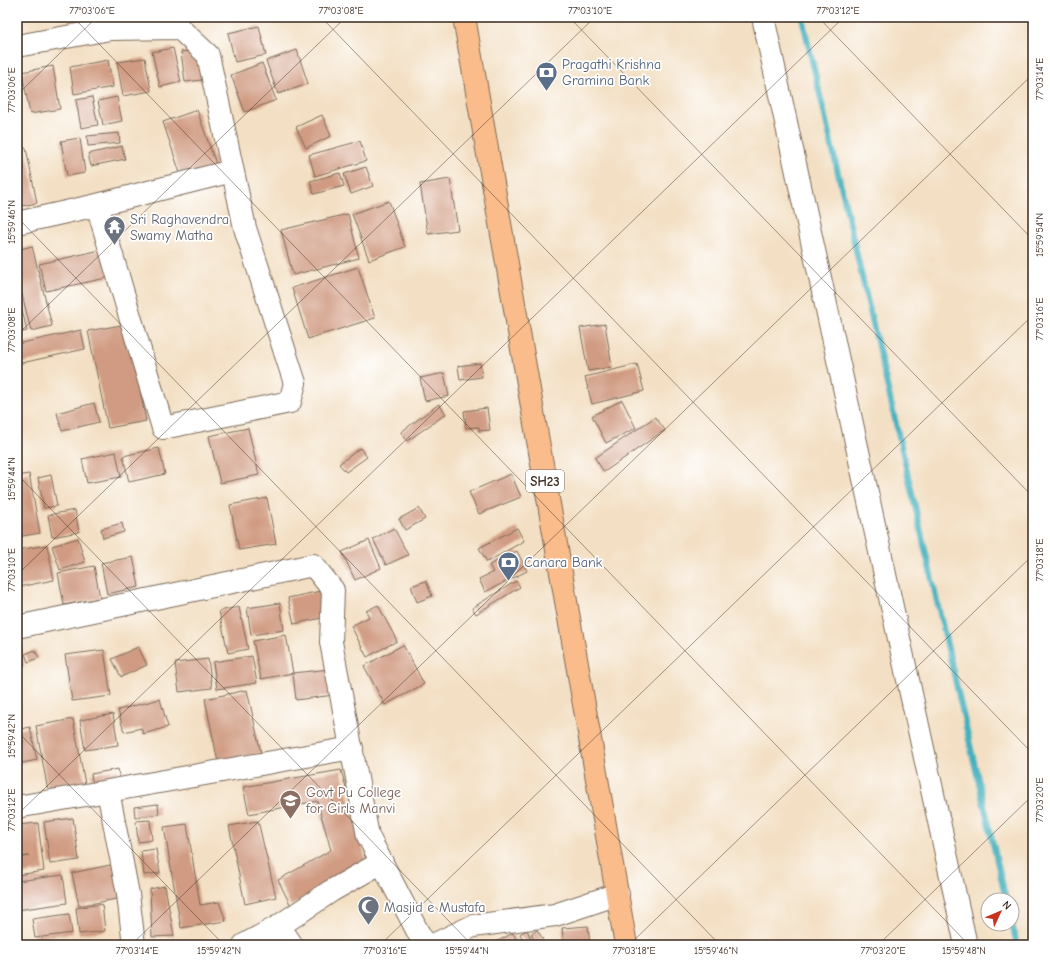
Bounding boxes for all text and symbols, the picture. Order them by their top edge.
text: 77°03'06"E [69,5,115,17]
text: 77°03'08"E [318,5,364,17]
text: 77°03'10"E [568,5,612,17]
text: 77°03'12"E [816,5,860,17]
place label: Pragathi Krishna Gramina Bank [562,56,661,89]
text: 77°03'14"E [1034,58,1046,100]
bank icon: Pragathi Krishna Gramina Bank [533,59,559,92]
text: 77°03'06"E [6,67,18,113]
text: 15°59'46"N [6,200,18,244]
place label: Sri Raghavendra Swamy Matha [130,211,229,244]
text: 15°59'54"N [1034,213,1046,257]
temple icon: Sri Raghavendra Swamy Matha [102,214,128,247]
text: 77°03'16"E [1034,297,1046,341]
text: 77°03'08"E [6,307,18,353]
text: 15°59'44"N [6,457,18,501]
road number: SH23 [526,470,564,492]
text: 77°03'18"E [1034,539,1046,581]
text: 77°03'10"E [6,548,18,592]
bank icon: Canara Bank [495,549,521,582]
place label: Canara Bank [524,554,603,571]
text: 15°59'42"N [6,714,18,758]
text: 77°03'20"E [1034,777,1046,823]
place label: Govt Pu College for Girls Manvi [305,784,401,817]
school or university icon: Govt Pu College for Girls Manvi [277,787,303,820]
text: 77°03'12"E [6,788,18,832]
north arrow [980,892,1020,932]
mosque icon: Masjid e Mustafa [356,894,382,927]
text: N [1000,898,1014,913]
place label: Masjid e Mustafa [384,899,485,916]
text: 77°03'14"E [116,945,158,957]
text: 15°59'42"N [197,945,241,957]
text: 77°03'16"E [363,945,407,957]
text: 15°59'44"N [445,945,489,957]
text: 77°03'18"E [613,945,655,957]
text: 15°59'46"N [694,945,738,957]
text: 77°03'20"E [860,945,906,957]
text: 15°59'48"N [942,945,986,957]

